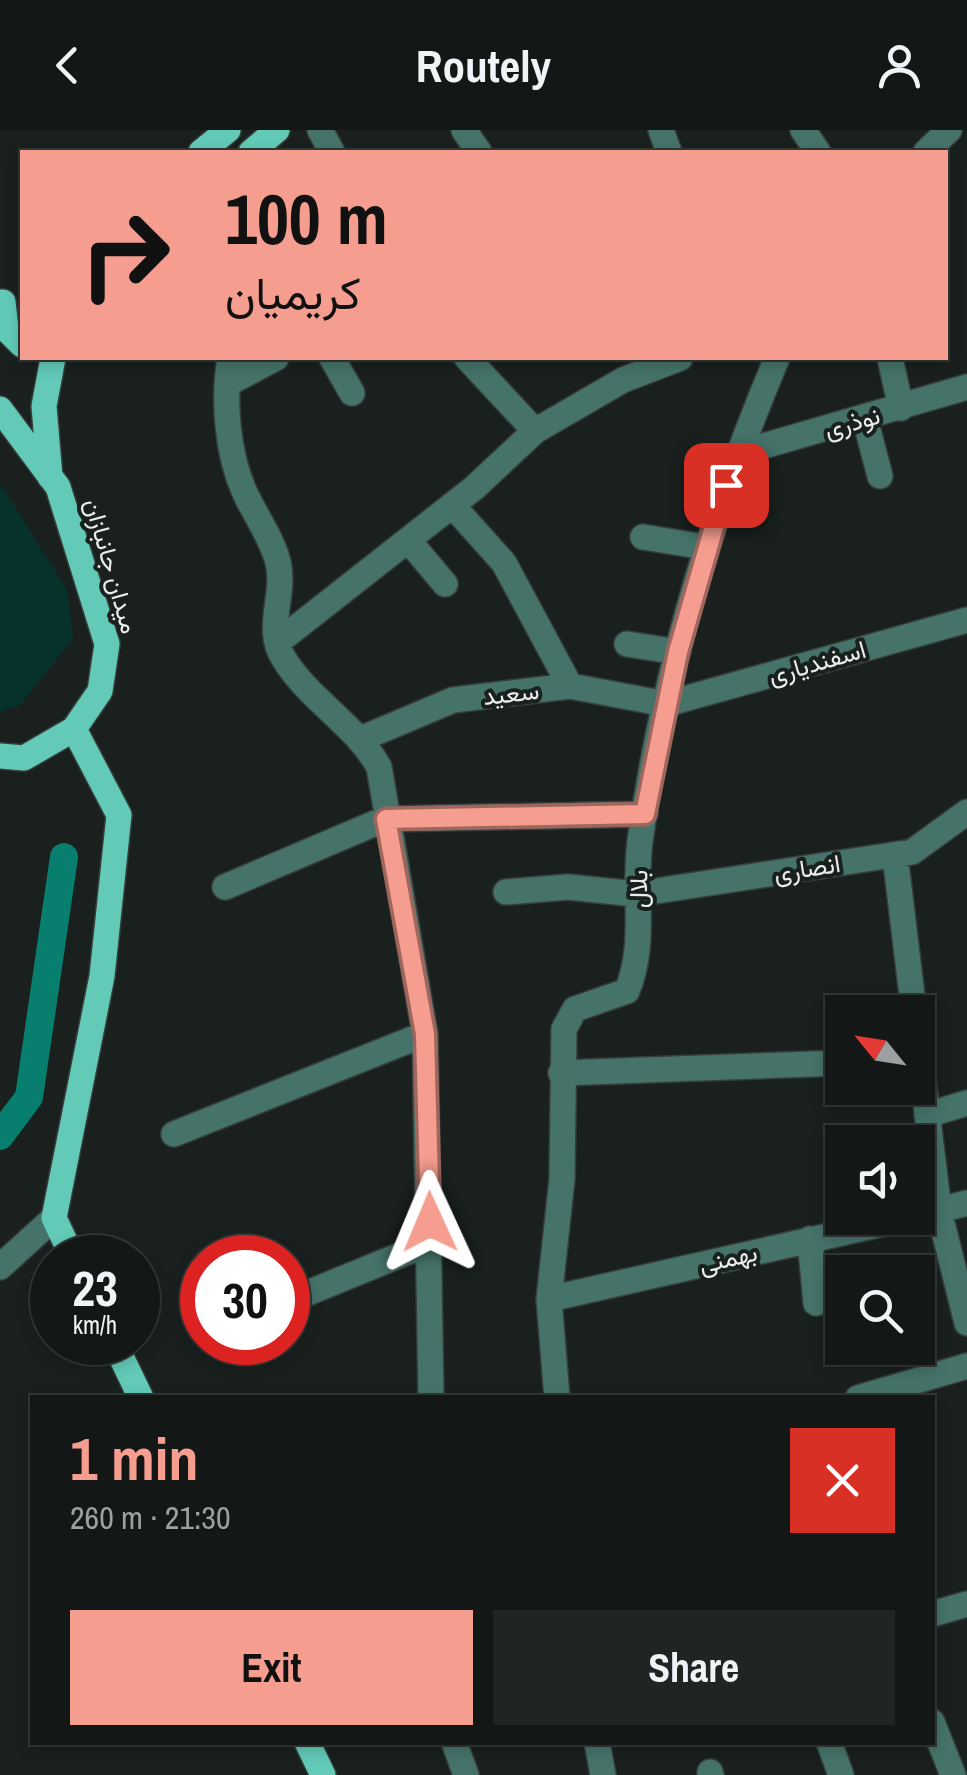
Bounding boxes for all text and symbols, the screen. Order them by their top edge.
text: Routely [416,35,551,96]
icon: back [40,38,95,93]
icon: person [872,38,927,93]
text: 100 m [225,172,388,266]
icon: right [60,190,190,320]
text: کریمیان [225,262,361,323]
street label: نوذری [820,398,884,446]
pin [684,443,769,528]
icon: arrive [699,458,754,513]
street label: میدان جانبازان [76,494,148,638]
street label: اسفندیاری [764,632,870,692]
street label: سعید [481,673,541,713]
street label: انصاری [771,846,843,890]
street label: بلال [621,869,655,909]
north arrow [825,995,935,1105]
map controls [825,995,935,1365]
button: sound [825,1125,935,1235]
position arrow [378,1170,482,1274]
speed limit sign: 30 [180,1235,310,1365]
street label: بهمنی [696,1235,760,1281]
text: 23 [72,1254,118,1322]
button: search [825,1255,935,1365]
text: km/h [73,1308,117,1342]
text: 1 min [70,1418,199,1499]
button: close [790,1428,895,1533]
text: 260 m · 21:30 [70,1496,230,1539]
button: Exit [70,1610,473,1725]
button: Share [493,1610,895,1725]

